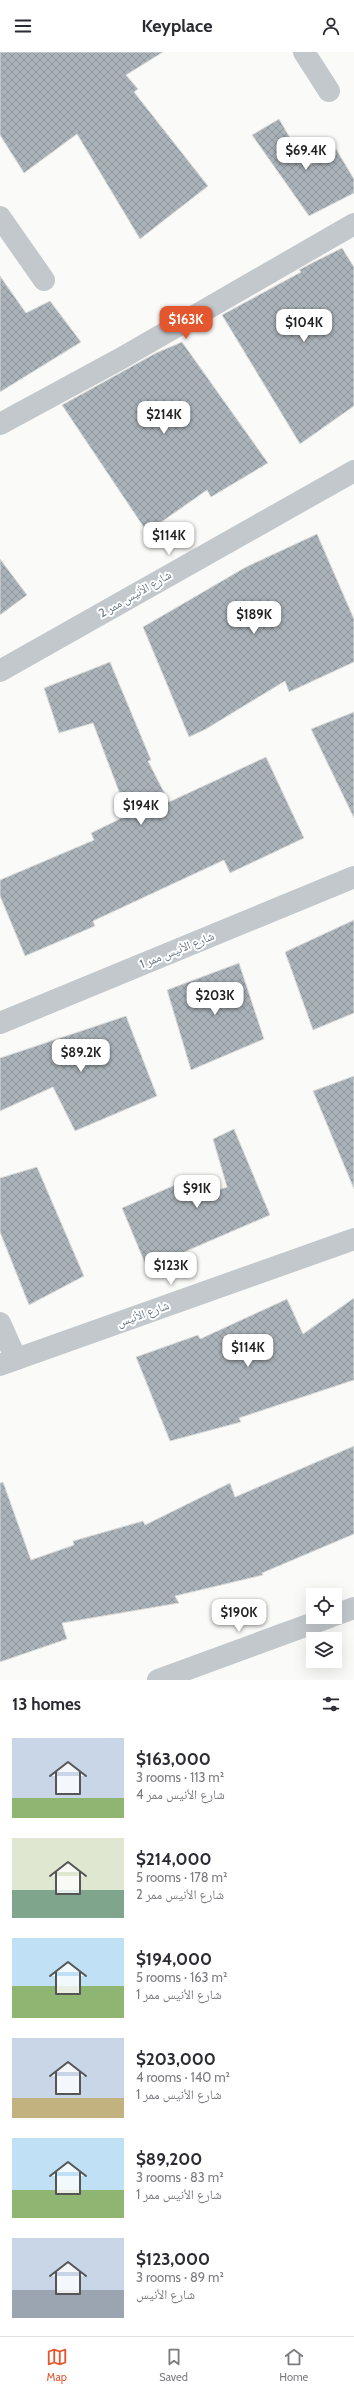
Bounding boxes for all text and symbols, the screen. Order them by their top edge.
icon: menu [12,15,34,37]
text: Keyplace [142,15,212,37]
icon: person [320,15,342,37]
pin: $69.4K [273,137,339,171]
text: $69.4K [285,142,327,158]
pin: $163K [158,306,214,340]
pin: $104K [276,309,332,343]
text: $163K [169,311,203,327]
text: $104K [285,314,323,330]
pin: $214K [136,401,192,435]
text: $214K [146,406,182,422]
pin: $114K [141,522,197,556]
text: $114K [152,527,186,543]
street label: شارع الأنيس ممر 2 [96,567,174,621]
pin: $189K [226,601,282,635]
text: $189K [236,606,272,622]
pin: $194K [113,792,169,826]
text: $194K [123,797,159,813]
street label: شارع الأنيس ممر 1 [137,928,217,972]
pin: $203K [187,982,243,1016]
text: $203K [196,987,234,1003]
pin: $89.2K [48,1039,114,1073]
text: $89.2K [61,1044,101,1060]
pin: $91K [173,1175,221,1209]
text: $91K [183,1180,211,1196]
pin: $123K [143,1252,199,1286]
text: $123K [154,1257,188,1273]
street label: شارع الأنيس [115,1297,171,1331]
pin: $114K [220,1334,276,1368]
text: $114K [231,1339,265,1355]
map controls [306,1588,342,1668]
button: locate [306,1588,342,1624]
pin: $190K [211,1599,267,1633]
text: $190K [221,1604,257,1620]
button: layers [306,1632,342,1668]
icon: filters [320,1693,342,1715]
text: 13 homes [12,1694,81,1714]
text: $163,000 [136,1749,211,1769]
icon: home [44,1754,92,1802]
text: 3 rooms · 113 m² [136,1769,224,1785]
text: شارع الأنيس ممر 4 [136,1786,225,1802]
text: $214,000 [136,1849,211,1869]
icon: home [44,1854,92,1902]
text: 5 rooms · 178 m² [136,1869,227,1885]
text: شارع الأنيس ممر 2 [136,1886,224,1902]
text: $194,000 [136,1949,212,1969]
icon: home [44,1954,92,2002]
text: 5 rooms · 163 m² [136,1969,227,1985]
text: شارع الأنيس ممر 1 [136,1986,222,2002]
text: $203,000 [136,2049,216,2069]
icon: home [44,2054,92,2102]
text: 4 rooms · 140 m² [136,2069,230,2085]
text: شارع الأنيس ممر 1 [136,2086,222,2102]
text: $89,200 [136,2149,202,2169]
icon: home [44,2154,92,2202]
text: 3 rooms · 83 m² [136,2169,223,2185]
text: شارع الأنيس ممر 1 [136,2186,222,2202]
text: $123,000 [136,2249,210,2269]
icon: home [44,2254,92,2302]
text: 3 rooms · 89 m² [136,2269,224,2285]
text: شارع الأنيس [136,2286,195,2302]
tab: Map [46,2346,68,2384]
tab: Saved [159,2346,188,2384]
tab: Home [279,2346,308,2384]

